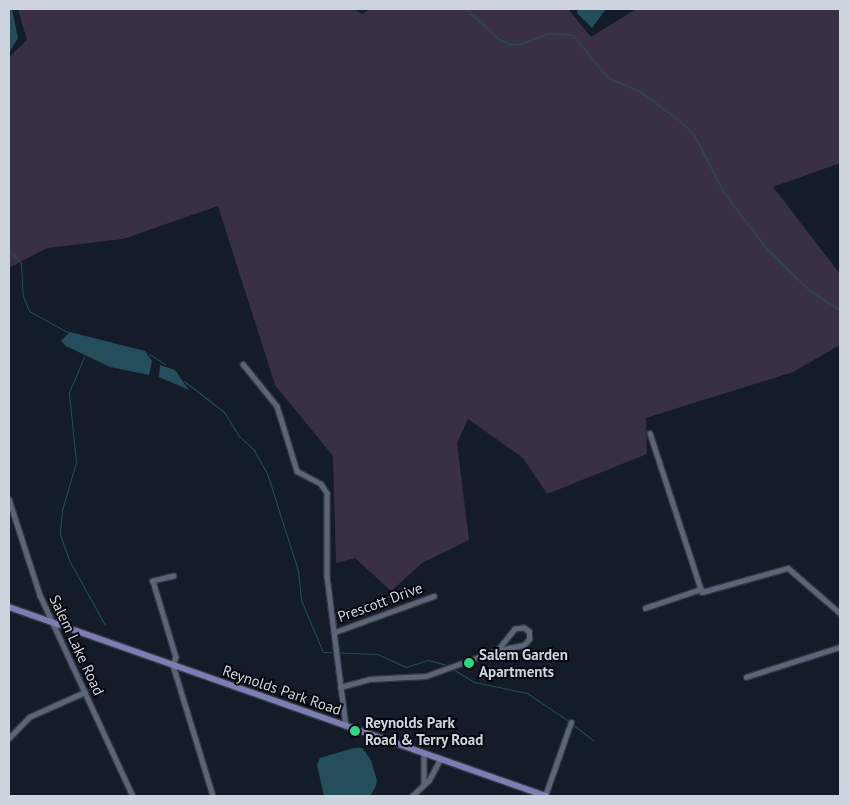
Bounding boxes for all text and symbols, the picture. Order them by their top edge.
street label: Prescott Drive [335,578,425,626]
street label: Salem Lake Road [46,592,108,698]
place label: Salem Garden Apartments [479,645,568,680]
marker: Salem Garden Apartments [463,657,475,669]
street label: Reynolds Park Road [220,661,344,719]
place label: Reynolds Park Road & Terry Road [365,713,484,748]
marker: Reynolds Park Road & Terry Road [349,725,361,737]

